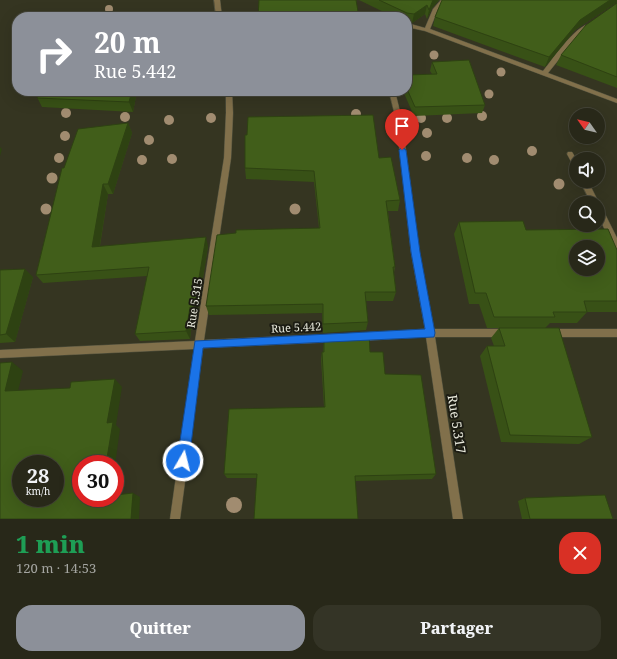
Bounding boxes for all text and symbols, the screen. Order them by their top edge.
text: 20 m [94,23,161,61]
icon: right [28,28,80,80]
text: Rue 5.442 [94,59,176,83]
north arrow [569,108,605,144]
map controls [569,108,605,276]
pin [385,109,419,150]
icon: arrive [391,115,413,137]
button: sound [569,152,605,188]
button: search [569,196,605,232]
button: layers [569,240,605,276]
street label: Rue 5.315 [183,277,205,329]
street label: Rue 5.442 [270,318,322,336]
street label: Rue 5.317 [443,393,471,455]
position arrow [162,440,204,482]
speed limit sign: 30 [72,455,124,507]
text: 28 [27,462,49,489]
text: km/h [26,484,50,498]
text: 1 min [16,527,85,560]
button: close [559,532,601,574]
text: 120 m · 14:53 [16,559,96,577]
button: Quitter [16,605,305,651]
button: Partager [313,605,601,651]

